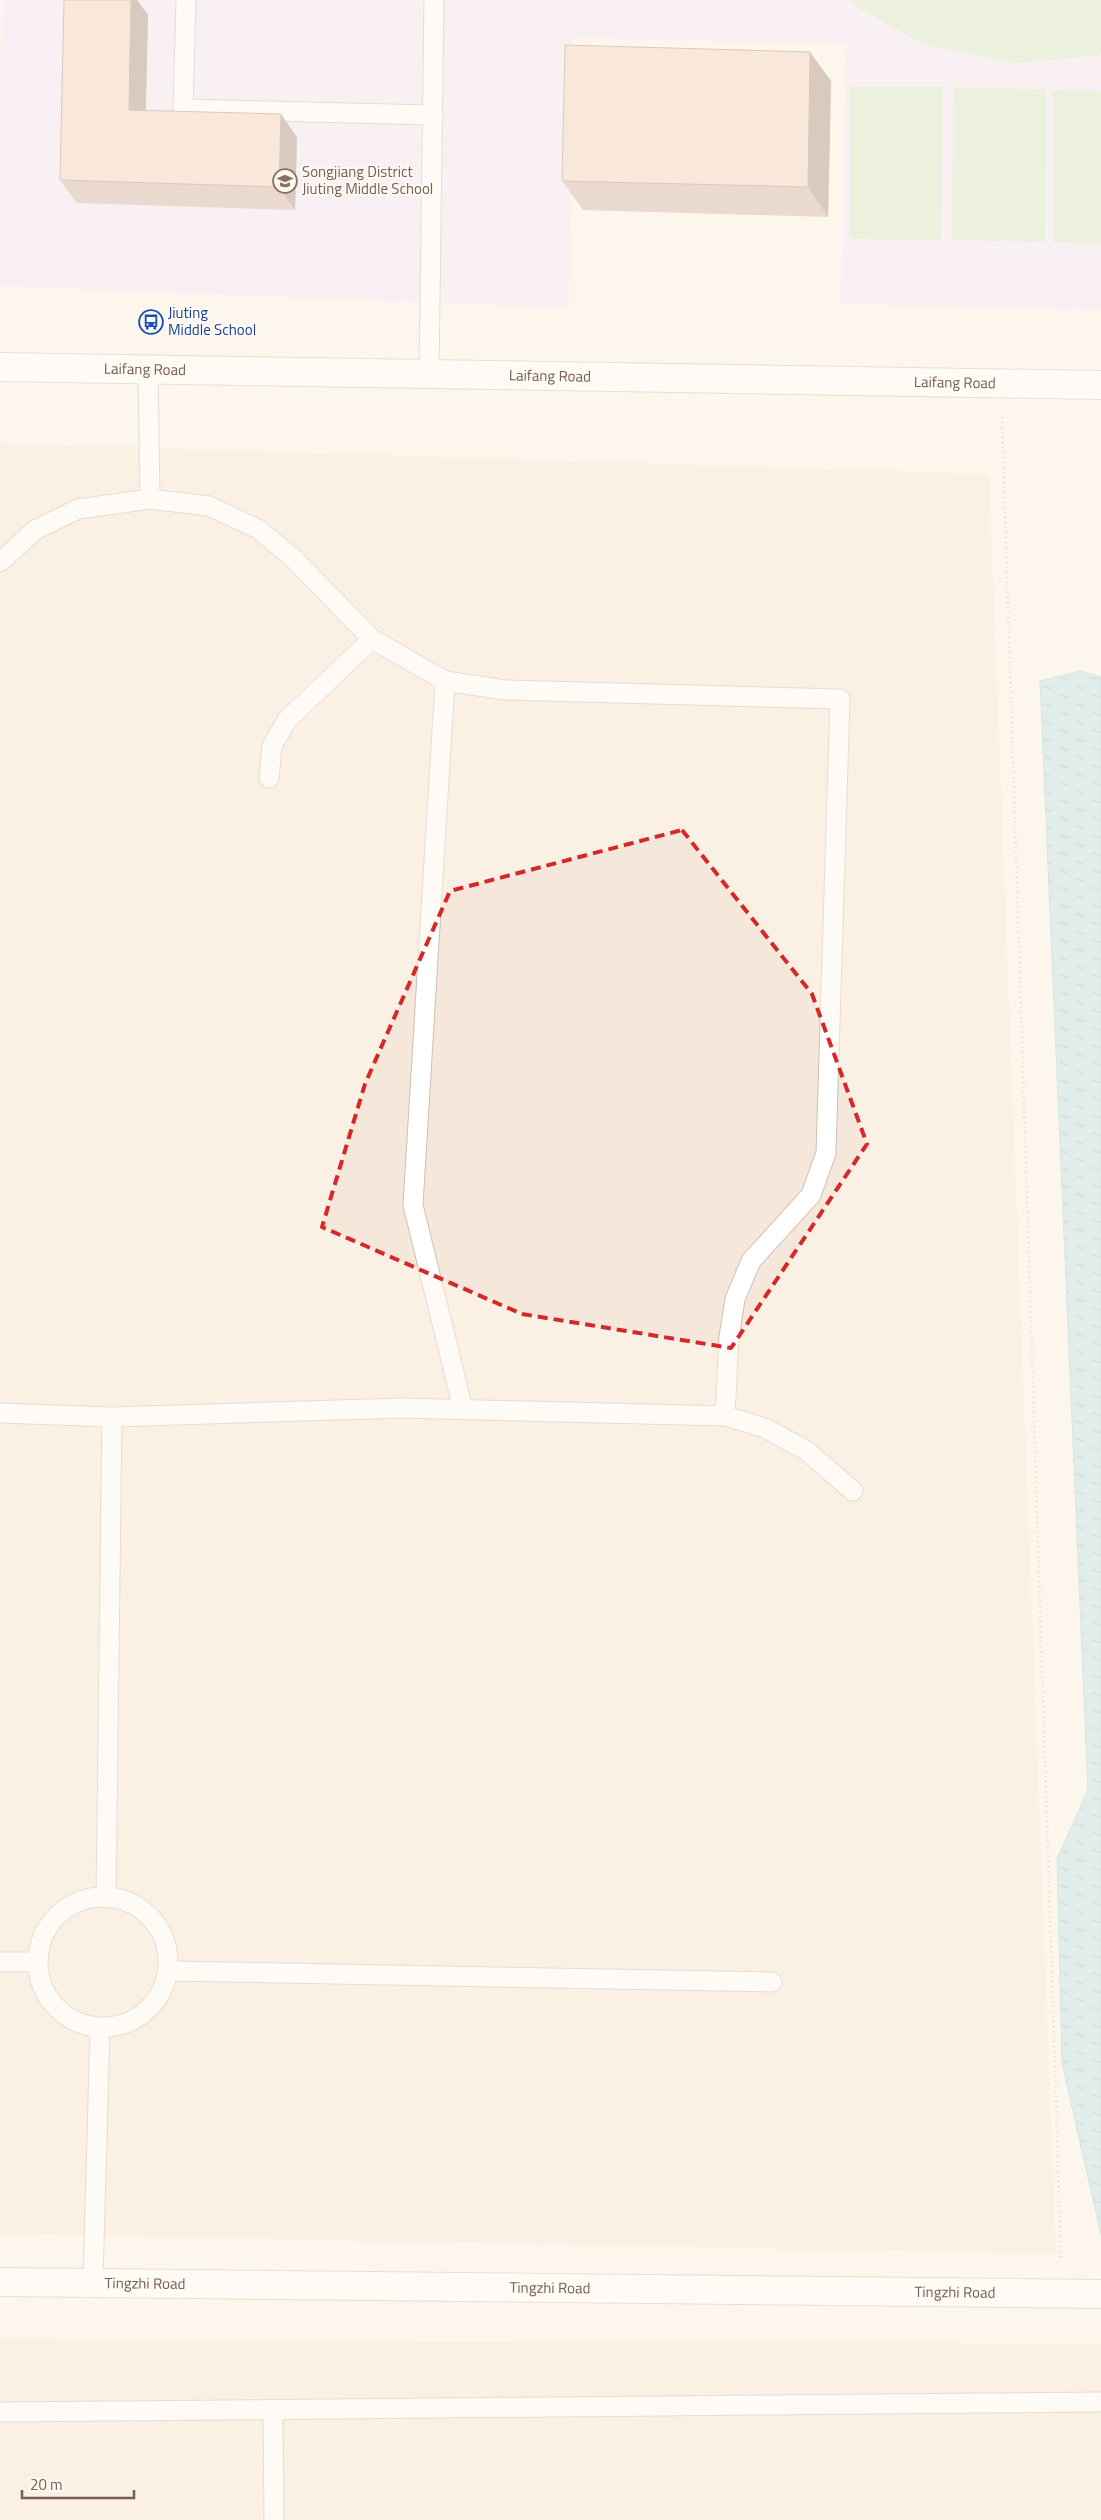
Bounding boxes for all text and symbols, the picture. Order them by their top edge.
place label: Songjiang District Jiuting Middle School [302,160,433,200]
school or university icon: Songjiang District Jiuting Middle School [272,168,298,194]
place label: Jiuting Middle School [168,301,256,341]
bus stop icon: Jiuting Middle School [138,309,164,335]
street label: Laifang Road [104,357,186,381]
street label: Laifang Road [509,363,591,388]
street label: Laifang Road [914,370,996,394]
street label: Tingzhi Road [104,2271,186,2295]
street label: Tingzhi Road [509,2276,591,2299]
street label: Tingzhi Road [914,2280,996,2304]
scale bar [22,2468,135,2500]
text: 20 m [30,2473,63,2496]

